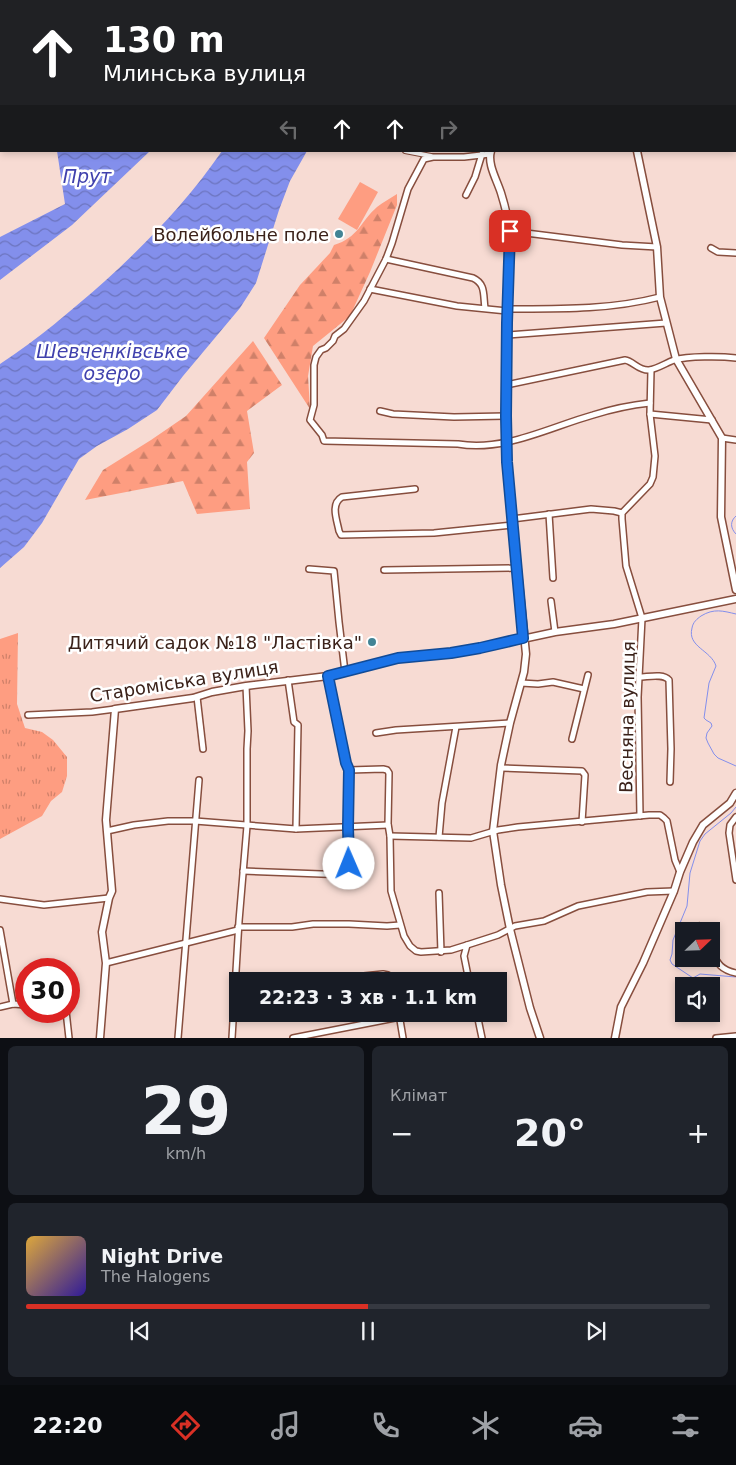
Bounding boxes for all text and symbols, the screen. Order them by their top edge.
icon: ahead [20,20,85,85]
text: 130 m [103,20,225,60]
text: Млинська вулиця [103,61,306,86]
icon: left [275,115,303,143]
icon: ahead [328,115,356,143]
icon: ahead [381,115,409,143]
icon: right [434,115,462,143]
water label: Прут [63,165,112,187]
pin [489,210,531,252]
icon: arrive [496,217,524,245]
place label: Волейбольне поле [153,224,329,245]
marker: Волейбольне поле [333,228,345,240]
water label: Шевченківське озеро [36,340,188,384]
place label: Дитячий садок №18 "Ластівка" [68,632,362,653]
marker: Дитячий садок №18 "Ластівка" [366,636,378,648]
street label: Весняна вулиця [615,641,639,793]
street label: Староміська вулиця [88,656,280,706]
position arrow [322,837,374,889]
north arrow [675,922,720,968]
map controls [675,922,720,1022]
speed limit sign: 30 [15,958,80,1023]
button: sound [675,977,720,1022]
text: 22:23 · 3 хв · 1.1 km [259,986,477,1008]
text: 29 [141,1074,231,1149]
text: Клімат [390,1086,447,1105]
text: 20° [514,1111,586,1155]
text: − [390,1117,413,1150]
text: + [687,1117,710,1150]
text: km/h [166,1144,206,1163]
text: Night Drive [101,1245,223,1267]
text: The Halogens [101,1267,210,1286]
icon: previous [126,1317,154,1345]
icon: pause [354,1317,382,1345]
icon: next [582,1317,610,1345]
icon: directions [168,1408,203,1443]
icon: music [268,1408,303,1443]
icon: phone [368,1408,403,1443]
icon: climate [468,1408,503,1443]
icon: car [568,1408,603,1443]
icon: filters [668,1408,703,1443]
text: 22:20 [33,1413,103,1438]

